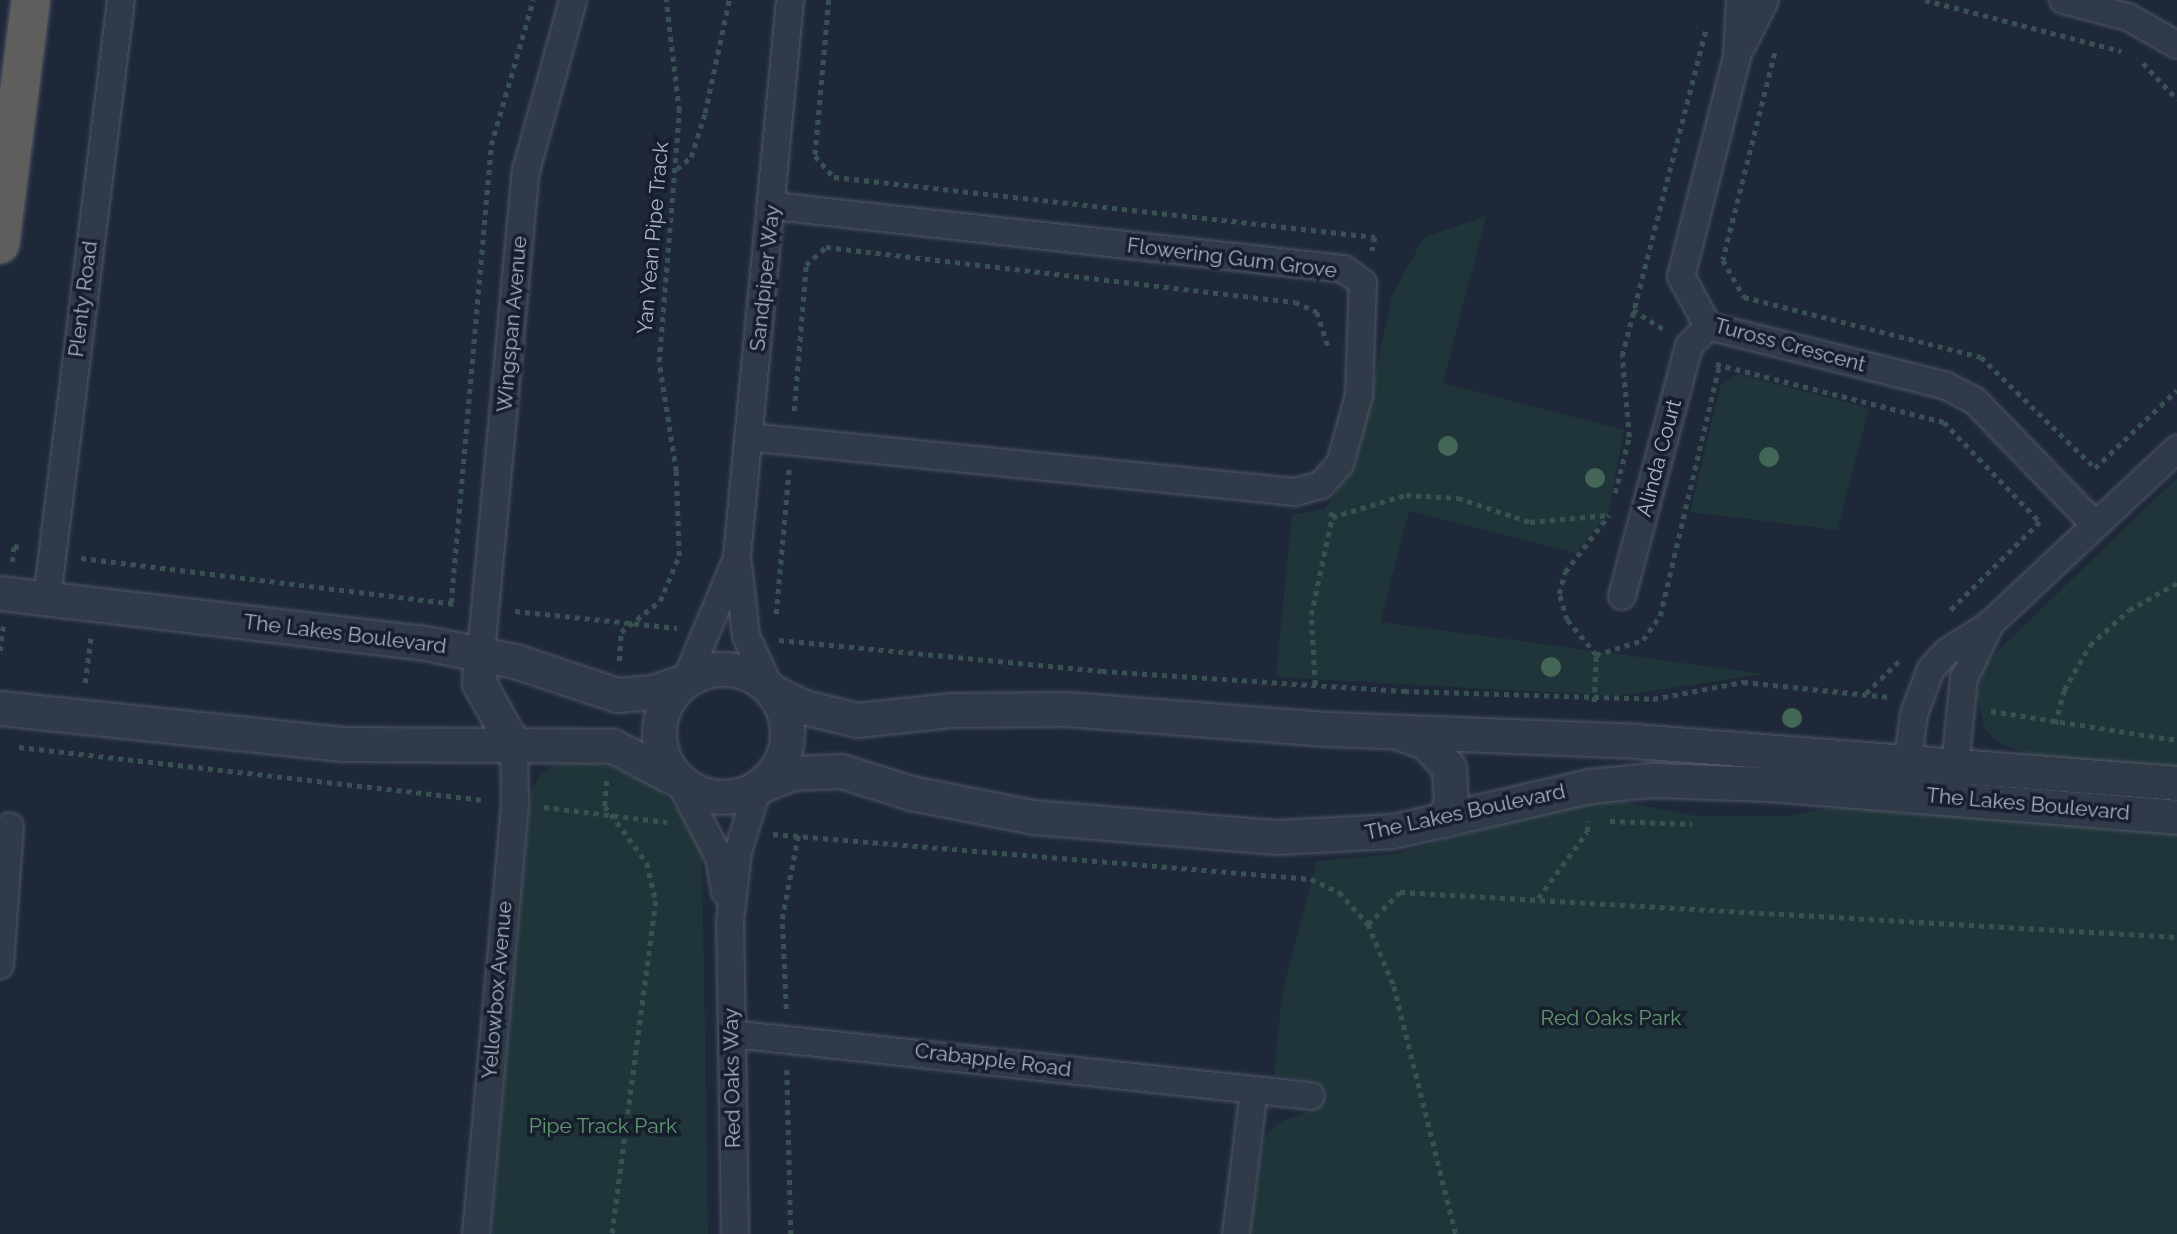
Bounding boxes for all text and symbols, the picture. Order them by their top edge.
street label: Yan Yean Pipe Track [632,140,674,336]
street label: Sandpiper Way [745,203,785,353]
street label: Flowering Gum Grove [1126,233,1338,283]
street label: Wingspan Avenue [492,234,532,414]
street label: Plenty Road [63,239,103,359]
street label: Tuross Crescent [1712,313,1868,377]
street label: Alinda Court [1631,397,1687,519]
street label: The Lakes Boulevard [242,609,448,659]
street label: The Lakes Boulevard [1363,778,1567,846]
street label: The Lakes Boulevard [1925,783,2131,825]
street label: Yellowbox Avenue [477,900,517,1080]
park label: Red Oaks Park [1541,1005,1681,1031]
street label: Red Oaks Way [718,1007,746,1149]
street label: Crabapple Road [913,1038,1073,1082]
park label: Pipe Track Park [529,1113,677,1139]

